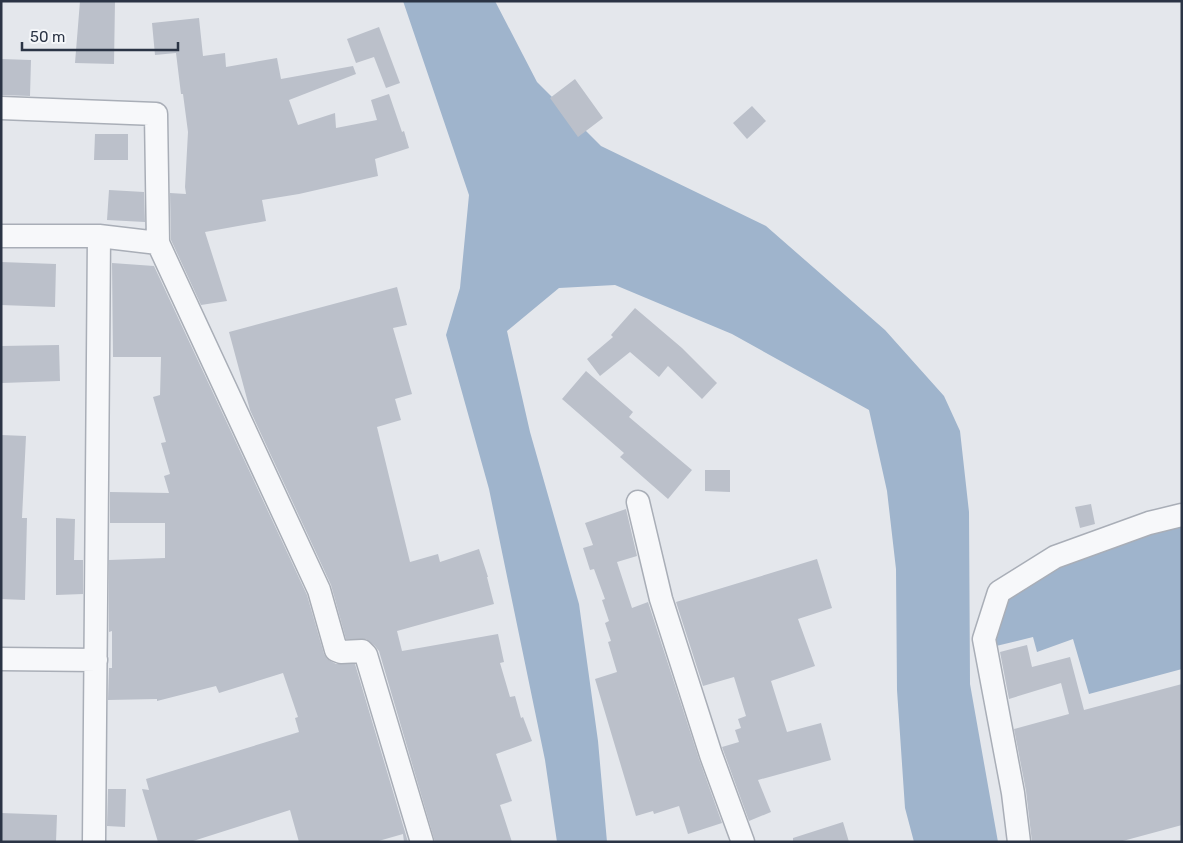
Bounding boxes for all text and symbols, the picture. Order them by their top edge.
scale bar [22,20,179,52]
text: 50 m [30,28,65,46]

